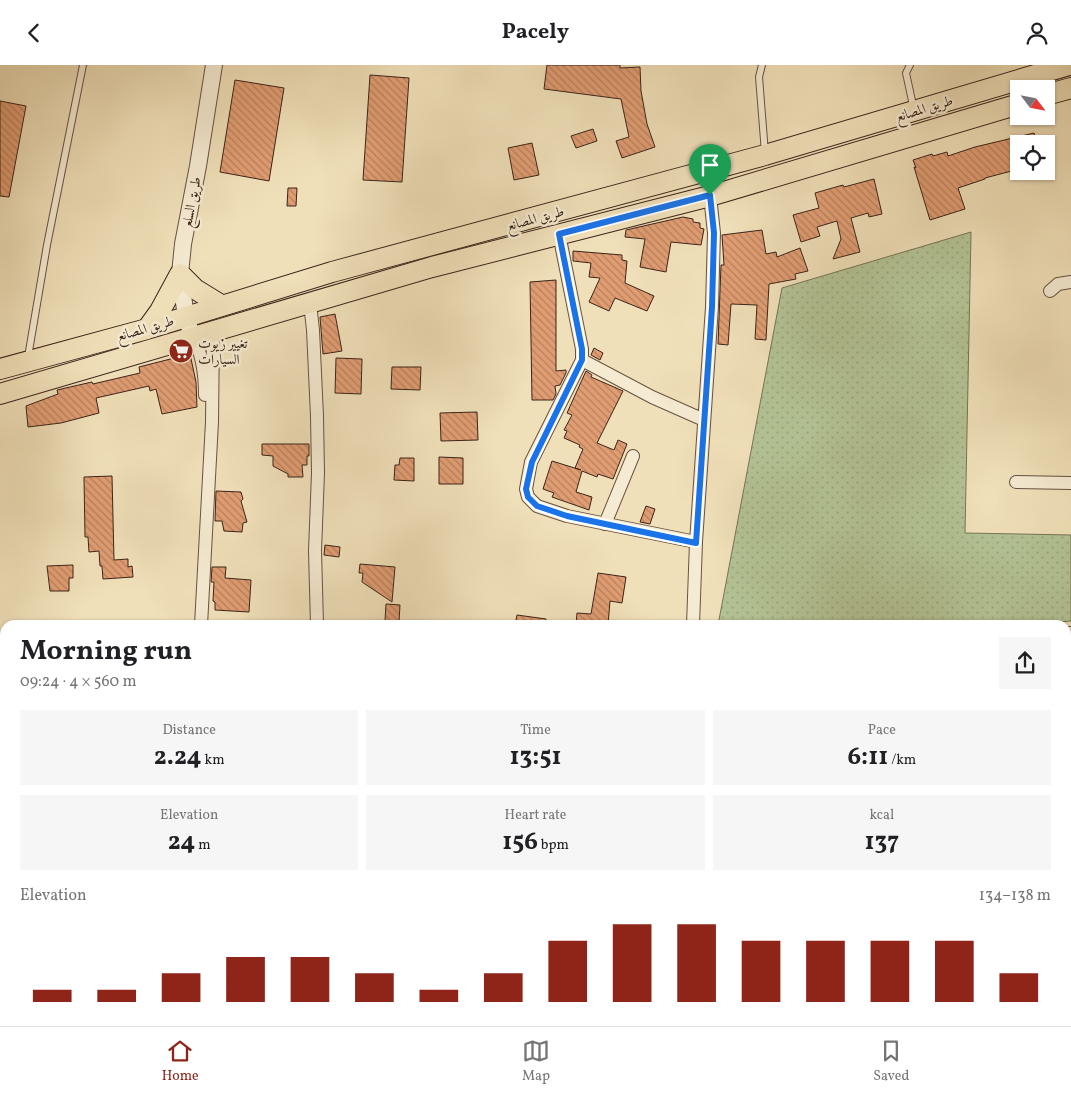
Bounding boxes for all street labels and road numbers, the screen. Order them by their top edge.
street label: طريق المصانع [893,92,956,130]
street label: طريق السلع [178,175,210,230]
street label: طريق المصانع [504,203,567,239]
street label: طريق المصانع [114,312,177,350]

